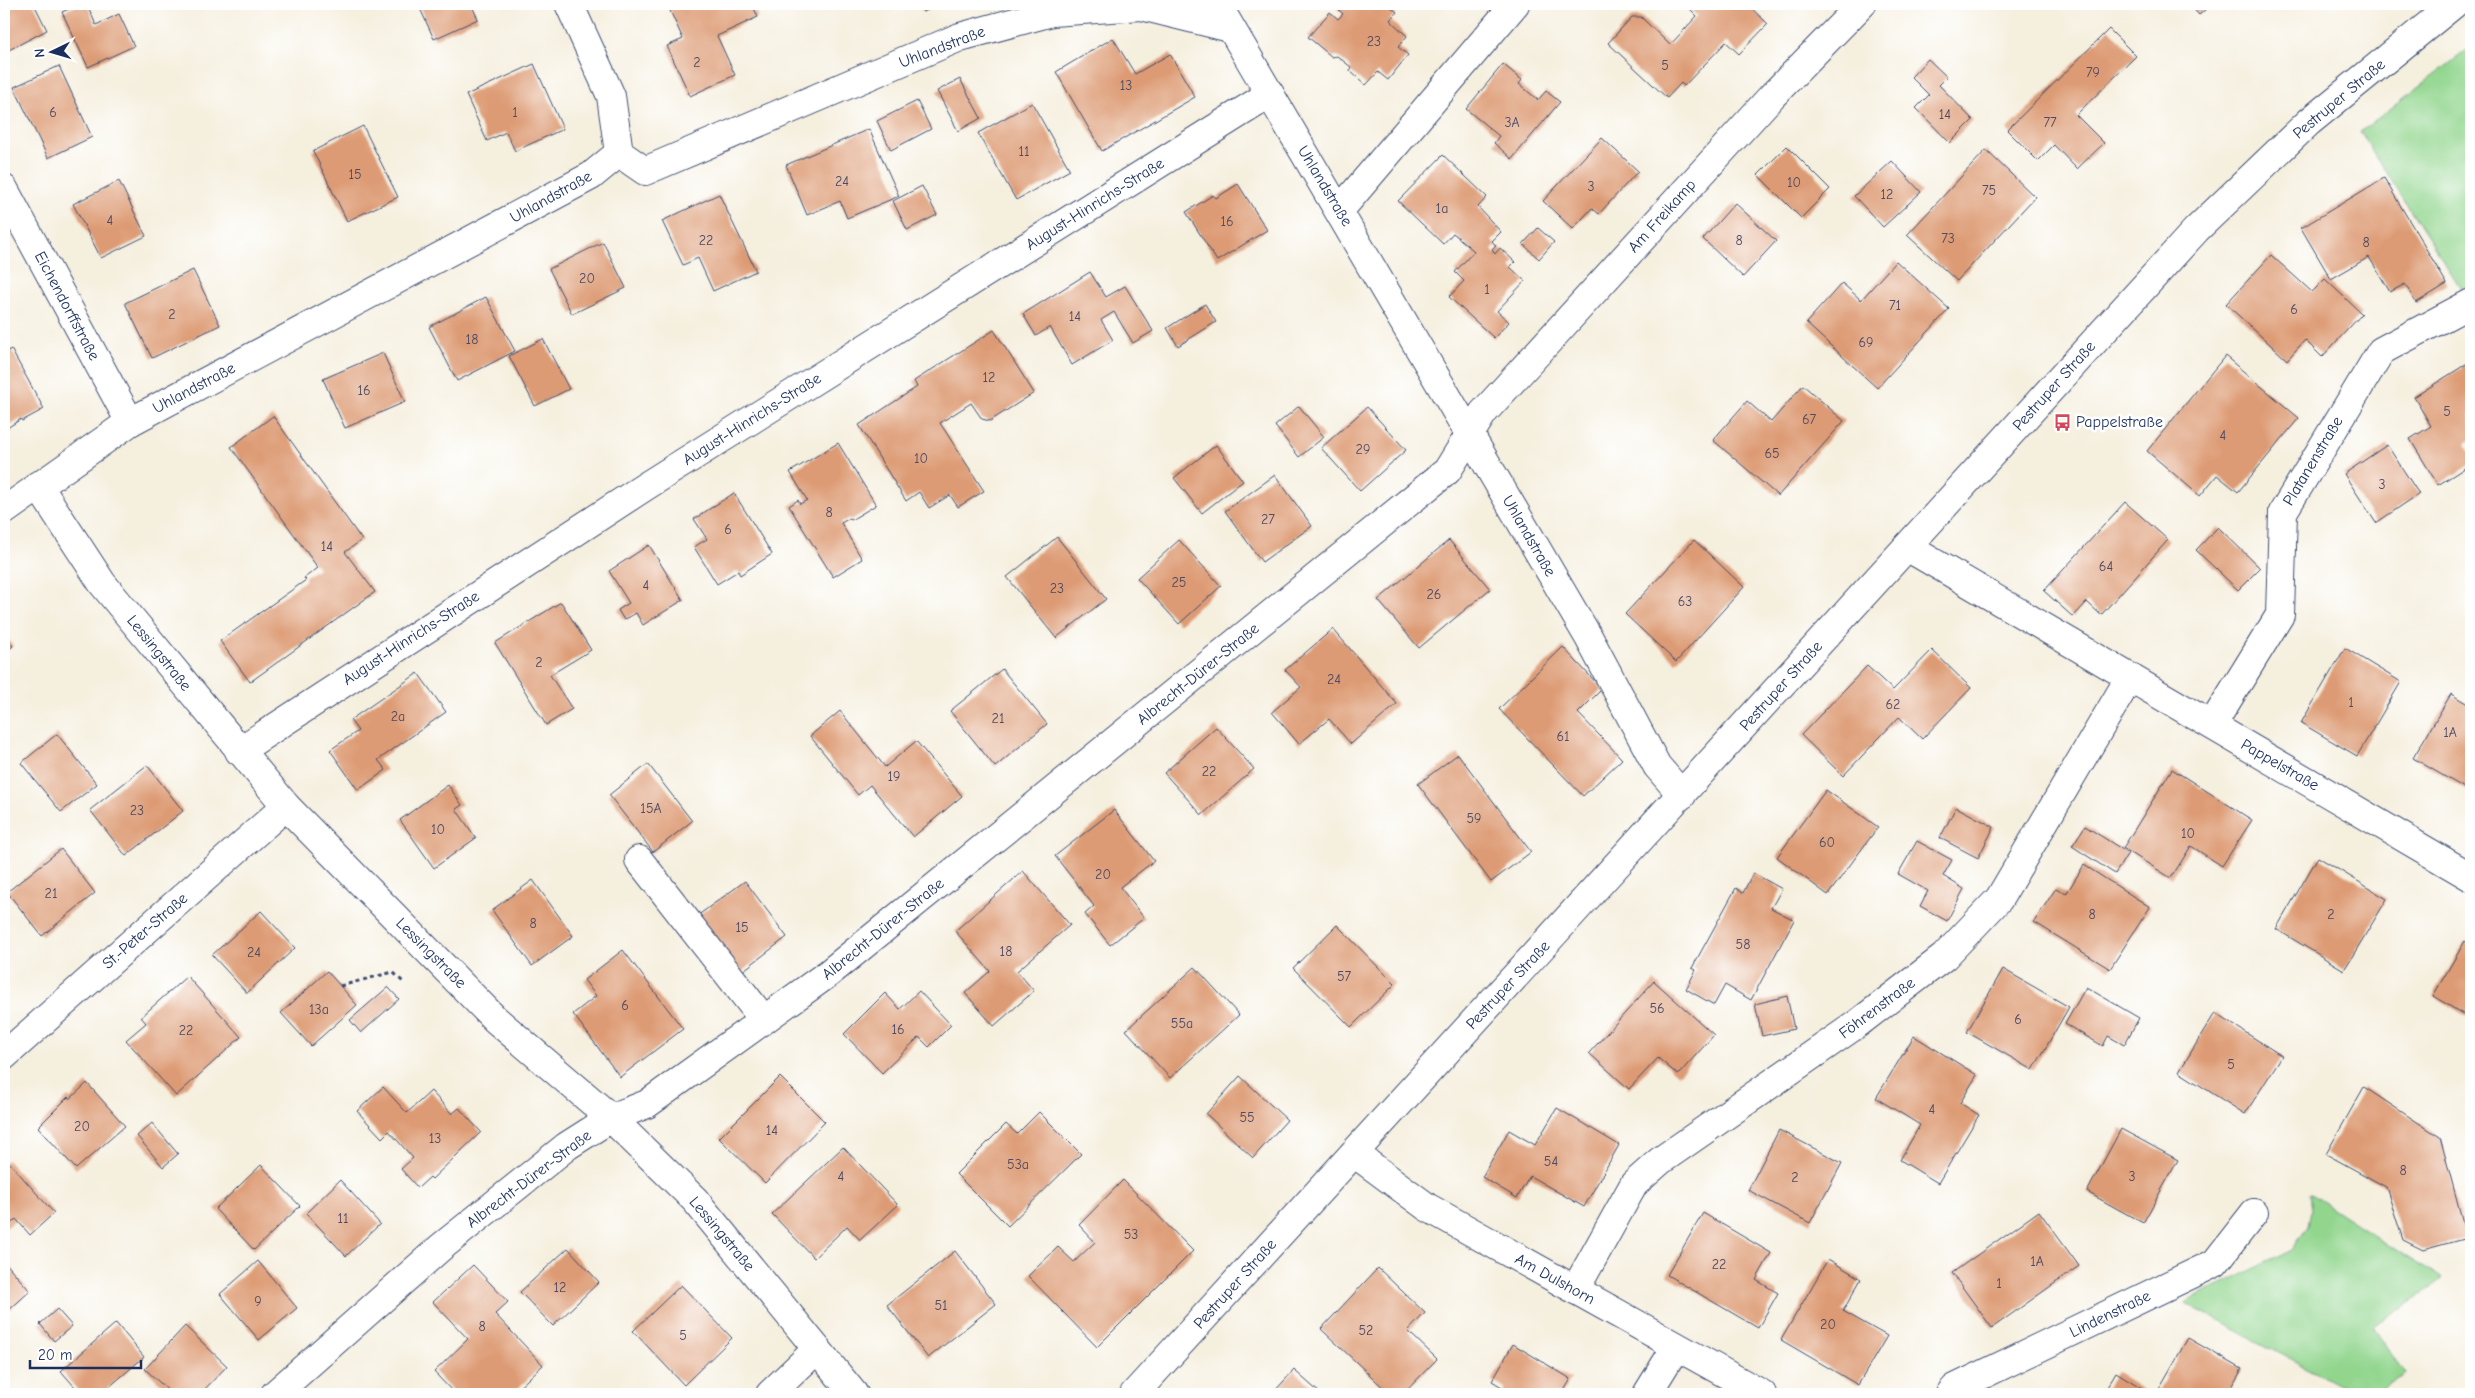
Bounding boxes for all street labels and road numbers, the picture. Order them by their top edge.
street label: Uhlandstraße [896,22,988,72]
street label: Pestruper Straße [2289,55,2389,143]
street label: Uhlandstraße [1294,142,1356,230]
street label: August-Hinrichs-Straße [1023,154,1167,254]
street label: Uhlandstraße [507,167,595,227]
street label: Am Freikamp [1624,176,1700,256]
street label: Eichendorffstraße [31,249,103,363]
street label: Pestruper Straße [2009,337,2099,435]
street label: Uhlandstraße [150,359,238,417]
street label: August-Hinrichs-Straße [680,369,824,469]
street label: Platanenstraße [2279,413,2347,509]
street label: Uhlandstraße [1499,492,1559,580]
street label: August-Hinrichs-Straße [339,587,483,689]
street label: Lessingstraße [123,612,195,694]
street label: Albrecht-Dürer-Straße [1134,619,1262,729]
street label: Pestruper Straße [1736,637,1826,735]
street label: Pappelstraße [2238,735,2322,795]
street label: Albrecht-Dürer-Straße [819,874,947,984]
street label: St.-Peter-Straße [99,889,191,973]
street label: Lessingstraße [392,914,470,992]
street label: Pestruper Straße [1462,937,1554,1033]
street label: Föhrenstraße [1836,974,1918,1042]
street label: Albrecht-Dürer-Straße [463,1126,595,1232]
street label: Lessingstraße [686,1193,758,1275]
street label: Pestruper Straße [1190,1235,1280,1333]
street label: Am Dulshorn [1512,1250,1598,1308]
street label: Lindenstraße [2067,1287,2153,1341]

